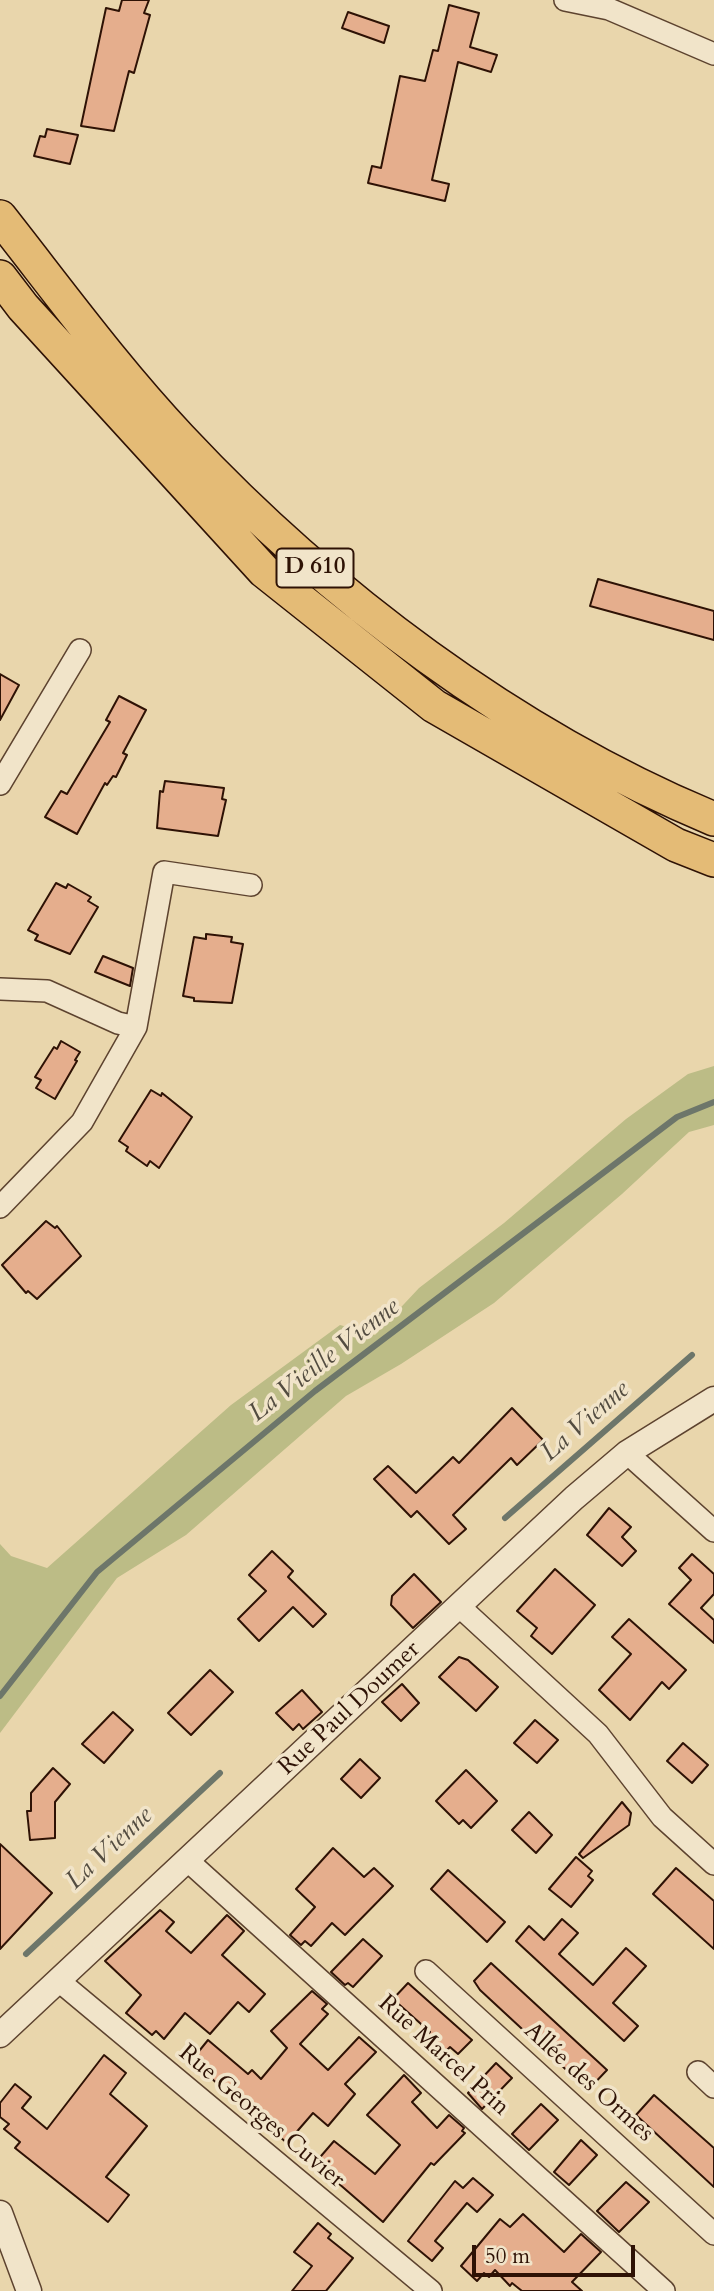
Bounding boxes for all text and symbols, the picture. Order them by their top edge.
road number: D 610 [276,548,354,588]
water label: La Vieille Vienne [243,1293,407,1429]
water label: La Vienne [535,1375,637,1469]
street label: Rue Paul Doumer [273,1636,427,1782]
water label: La Vienne [60,1801,160,1897]
street label: Rue Marcel Prin [371,1990,515,2122]
street label: Allée des Ormes [517,2017,659,2149]
street label: Rue Georges Cuvier [172,2039,350,2195]
scale bar [476,2232,639,2276]
text: 50 m [485,2242,530,2271]

